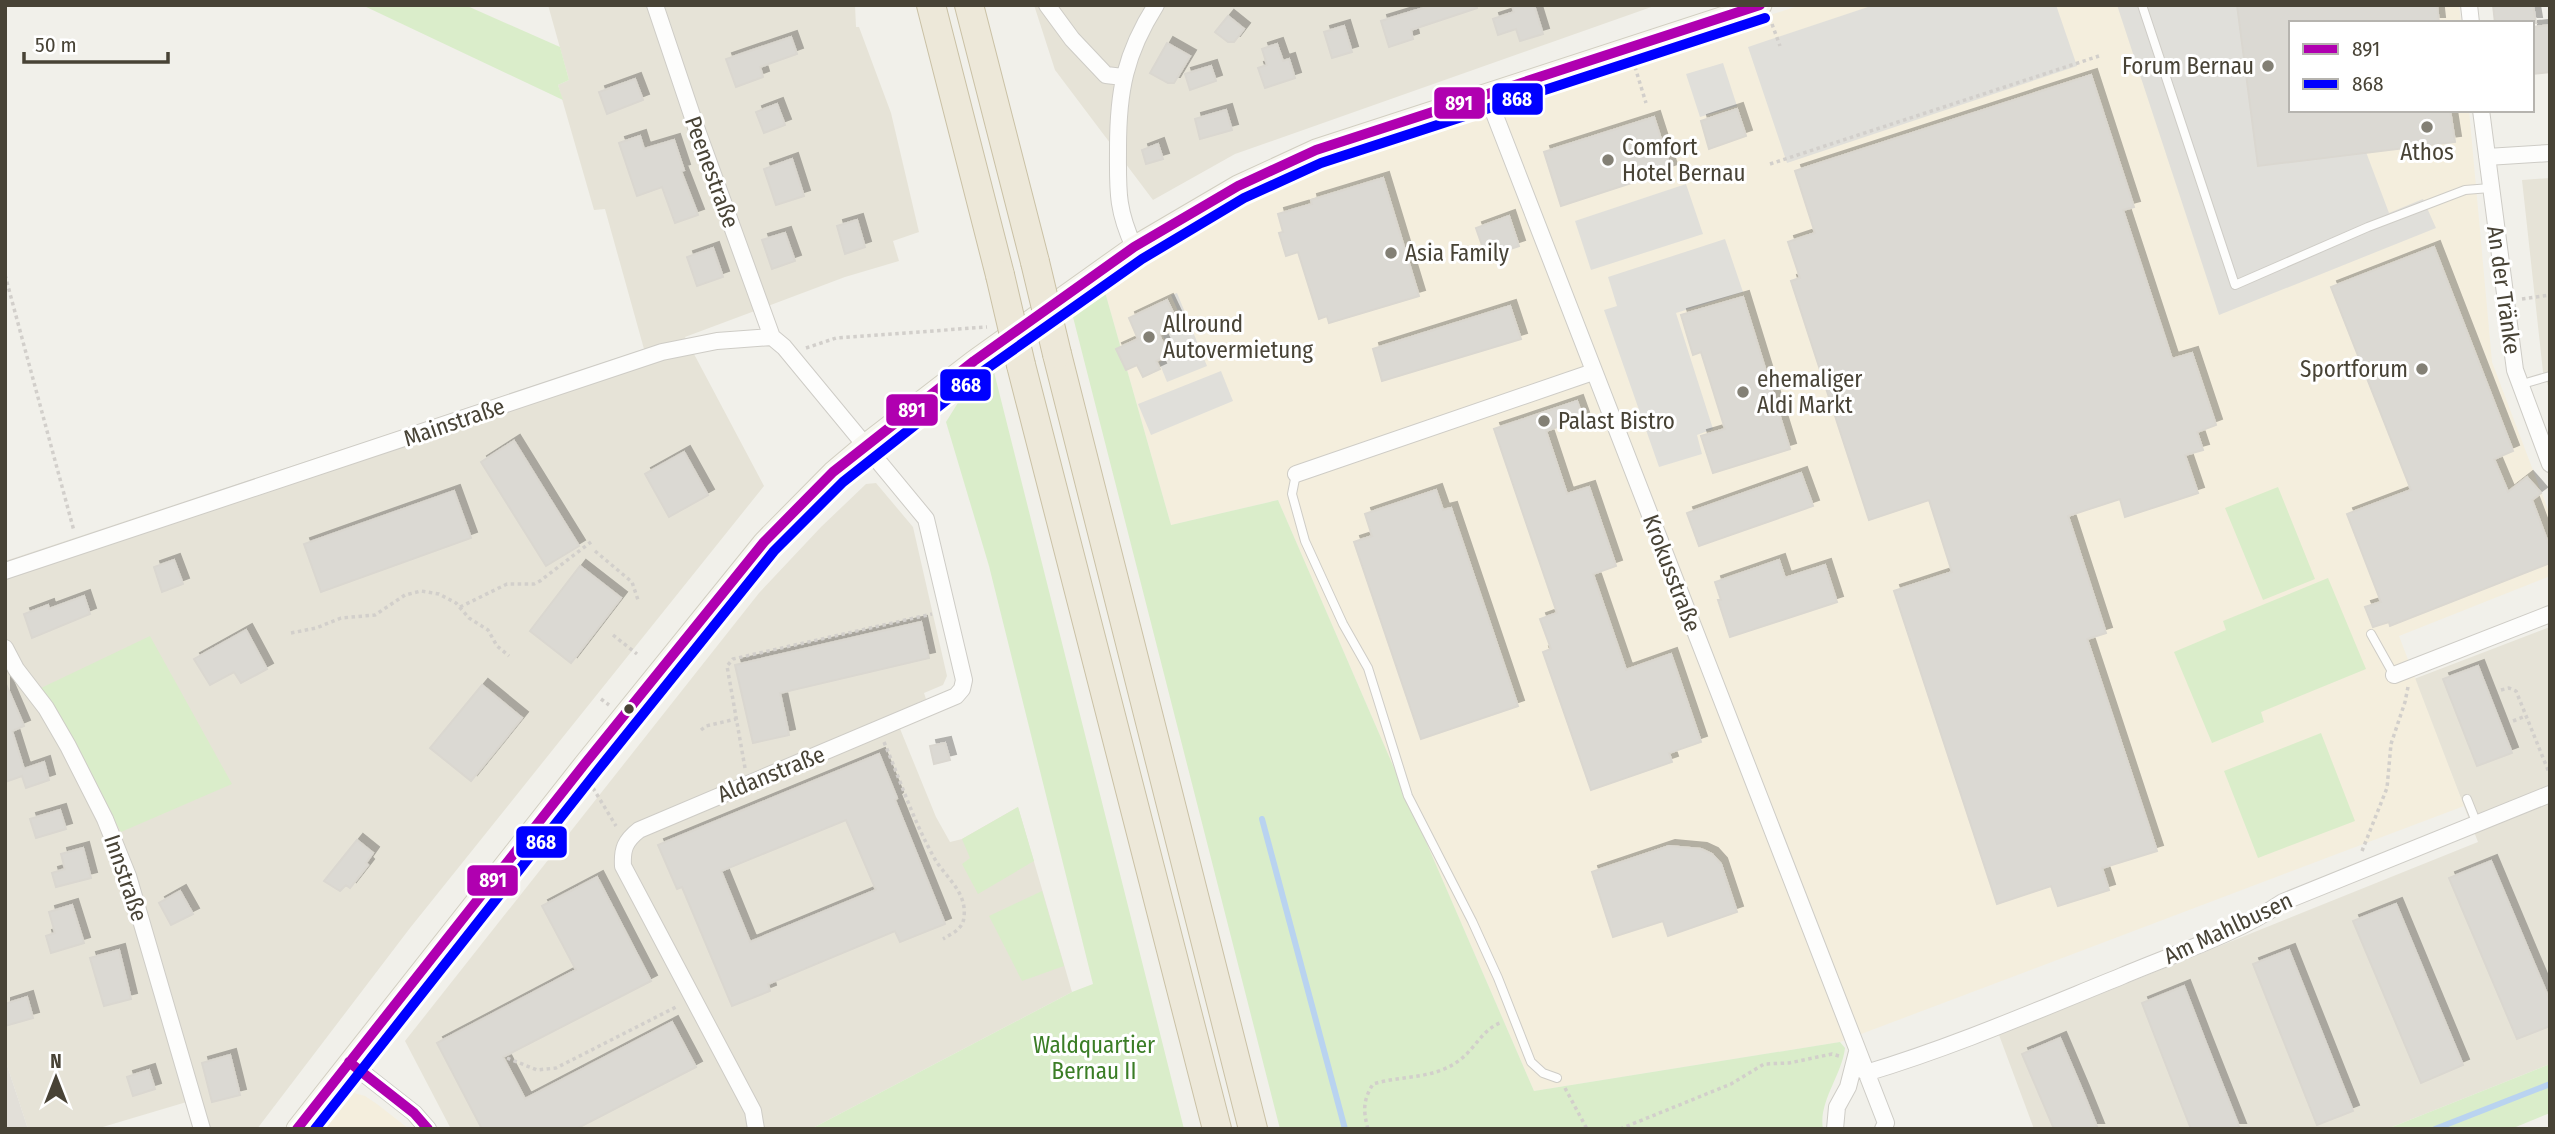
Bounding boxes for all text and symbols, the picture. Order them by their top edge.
scale bar [24,21,168,65]
legend [2289,21,2534,112]
text: 50 m [35,32,77,58]
text: 891 [2352,36,2380,62]
place label: Forum Bernau [2122,52,2254,80]
marker: Forum Bernau [2260,58,2276,74]
text: 868 [2352,71,2383,97]
line badge: 868 [1491,82,1544,116]
line badge: 891 [1433,86,1486,120]
text: 868 [1502,88,1532,111]
text: 891 [1445,92,1473,115]
street label: Peenestraße [679,112,745,232]
marker: Athos [2419,119,2435,135]
place label: Comfort Hotel Bernau [1622,133,1745,187]
place label: Athos [2400,138,2454,166]
marker: Comfort Hotel Bernau [1600,152,1616,168]
street label: An der Tränke [2481,224,2527,356]
place label: Asia Family [1405,239,1510,267]
marker: Asia Family [1383,245,1399,261]
place label: Allround Autovermietung [1163,310,1313,364]
marker: Allround Autovermietung [1141,329,1157,345]
place label: Sportforum [2300,355,2408,383]
marker: Sportforum [2414,361,2430,377]
place label: ehemaliger Aldi Markt [1757,365,1862,419]
line badge: 868 [939,368,992,402]
text: 868 [951,374,981,397]
marker: ehemaliger Aldi Markt [1735,384,1751,400]
street label: Mainstraße [400,392,508,452]
line badge: 891 [885,393,939,427]
text: 891 [898,399,926,422]
place label: Palast Bistro [1558,407,1675,435]
marker: Palast Bistro [1536,413,1552,429]
street label: Krokusstraße [1637,510,1707,636]
unlabelled marker [622,702,636,716]
street label: Aldanstraße [713,740,829,808]
line badge: 868 [515,825,568,859]
street label: Innstraße [98,831,154,925]
text: 868 [526,831,556,854]
line badge: 891 [466,864,519,897]
text: 891 [479,869,507,892]
street label: Am Mahlbusen [2159,886,2297,970]
park label: Waldquartier Bernau II [1033,1031,1155,1085]
north arrow [21,1043,91,1113]
text: N [50,1050,62,1073]

